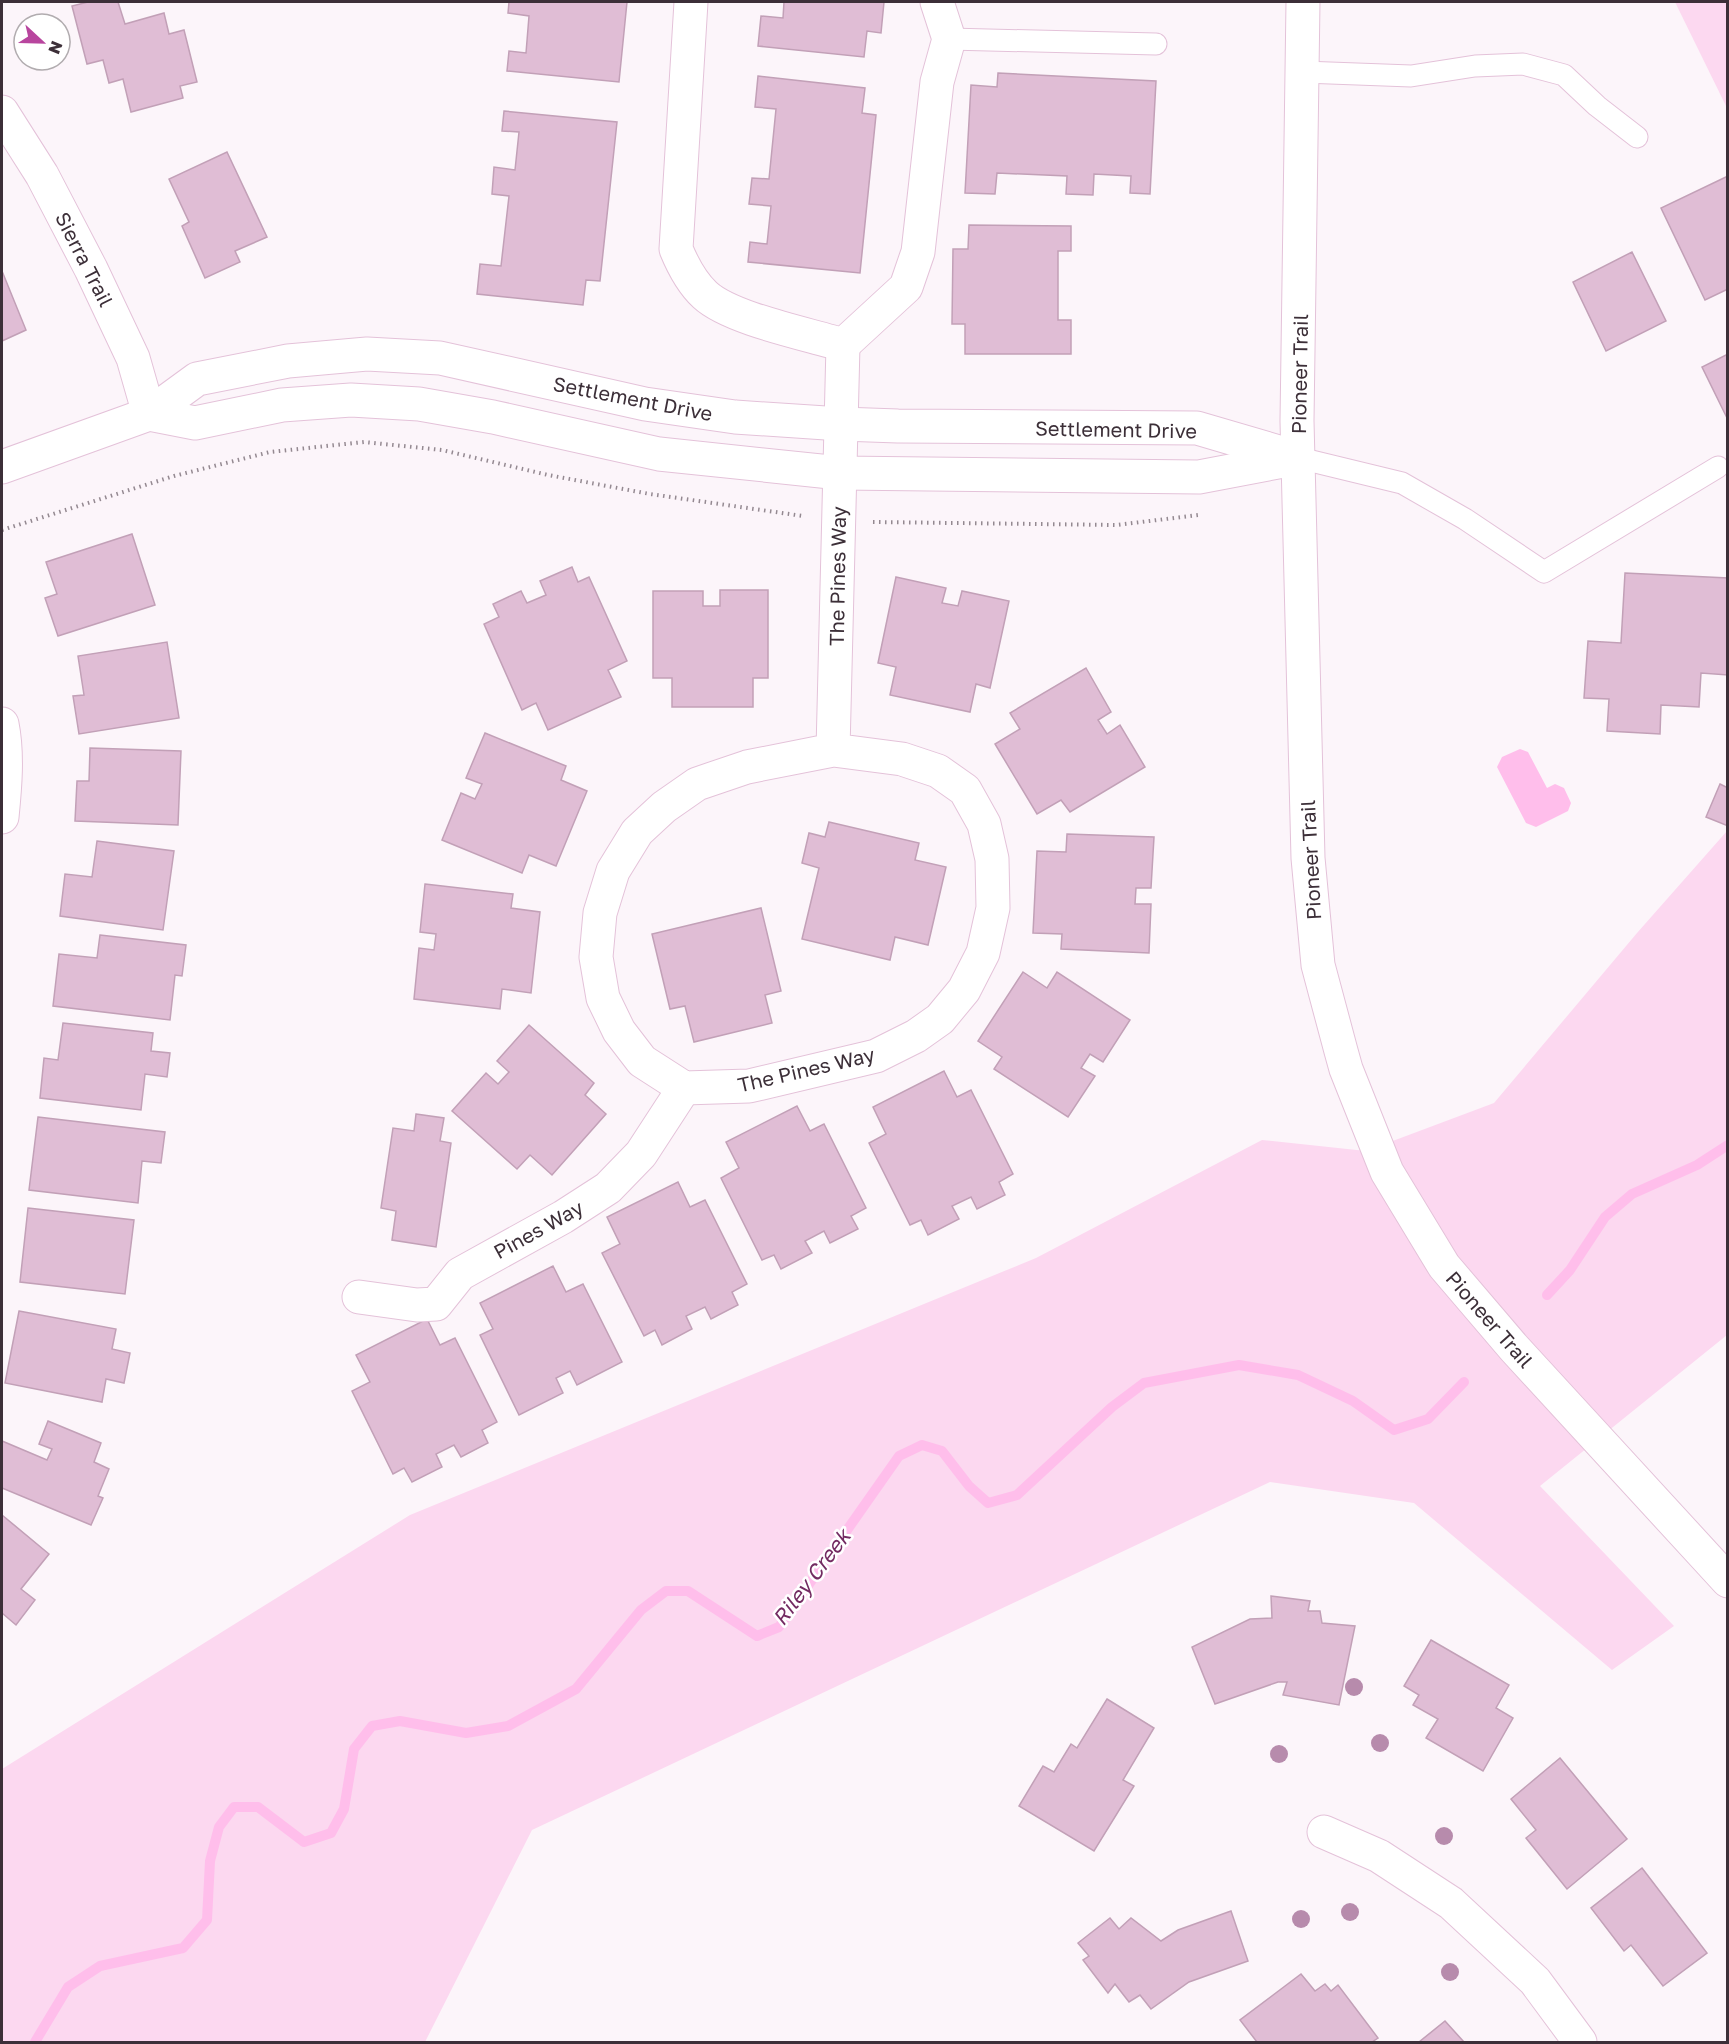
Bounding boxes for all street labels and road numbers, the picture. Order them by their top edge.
street label: Sierra Trail [51,208,119,310]
street label: Pioneer Trail [1286,314,1312,434]
street label: Settlement Drive [551,371,715,425]
street label: Settlement Drive [1035,416,1197,442]
street label: The Pines Way [824,506,850,646]
street label: Pioneer Trail [1295,799,1325,921]
street label: The Pines Way [735,1042,877,1096]
street label: Pines Way [489,1195,587,1263]
street label: Pioneer Trail [1442,1266,1538,1372]

